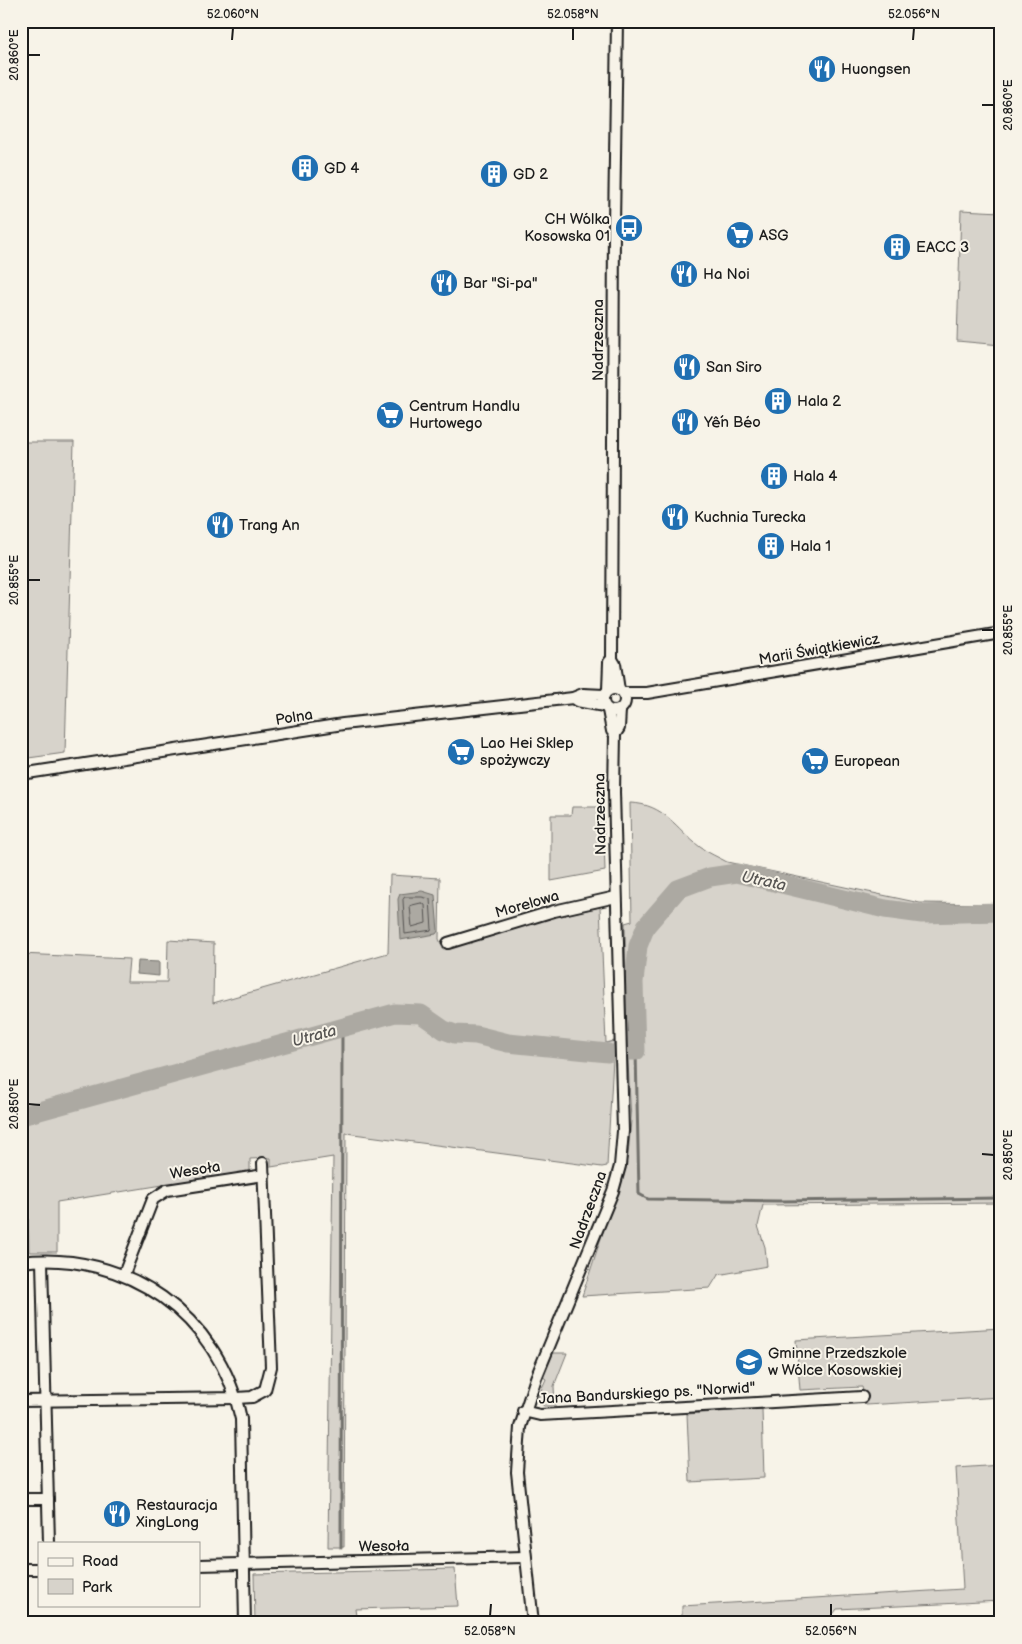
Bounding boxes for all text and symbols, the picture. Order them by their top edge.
text: 52.060°N [207,7,259,22]
text: 52.058°N [547,7,599,22]
text: 52.056°N [888,7,940,22]
text: 20.860°E [7,29,22,81]
restaurant icon: Huongsen [807,54,837,84]
place label: Huongsen [841,60,911,79]
text: 20.860°E [1001,79,1016,131]
building icon: GD 4 [290,153,320,183]
place label: GD 4 [324,159,359,178]
building icon: GD 2 [479,159,509,189]
place label: GD 2 [513,165,548,184]
place label: CH Wólka Kosowska 01 [524,210,610,246]
bus stop icon: CH Wólka Kosowska 01 [614,213,644,243]
supermarket icon: ASG [725,220,755,250]
place label: ASG [759,226,789,245]
building icon: EACC 3 [882,232,912,262]
place label: EACC 3 [916,238,969,257]
restaurant icon: Ha Noi [669,259,699,289]
place label: Ha Noi [703,265,750,284]
restaurant icon: Bar "Si-pa" [429,268,459,298]
place label: Bar "Si-pa" [463,274,538,293]
street label: Nadrzeczna [589,299,608,381]
restaurant icon: San Siro [672,352,702,382]
place label: San Siro [706,358,762,377]
building icon: Hala 2 [763,386,793,416]
place label: Hala 2 [797,392,841,411]
place label: Centrum Handlu Hurtowego [409,397,520,433]
supermarket icon: Centrum Handlu Hurtowego [375,400,405,430]
restaurant icon: Yến Béo [670,407,700,437]
place label: Yến Béo [703,413,761,432]
building icon: Hala 4 [759,461,789,491]
place label: Hala 4 [793,467,837,486]
restaurant icon: Kuchnia Turecka [660,502,690,532]
place label: Kuchnia Turecka [694,508,806,527]
restaurant icon: Trang An [205,510,235,540]
place label: Trang An [239,516,300,535]
building icon: Hala 1 [756,531,786,561]
place label: Hala 1 [790,537,831,556]
text: 20.855°E [7,555,22,605]
text: 20.855°E [1001,605,1016,655]
street label: Marii Świątkiewicz [757,629,882,669]
street label: Polna [274,705,314,730]
place label: Lao Hei Sklep spożywczy [480,734,574,770]
supermarket icon: Lao Hei Sklep spożywczy [446,737,476,767]
supermarket icon: European [800,746,830,776]
place label: European [834,752,900,771]
street label: Nadrzeczna [590,773,611,855]
water label: Utrata [740,868,788,895]
street label: Morelowa [493,886,561,923]
water label: Utrata [290,1021,339,1051]
text: 20.850°E [7,1078,22,1129]
text: 20.850°E [1001,1129,1016,1180]
street label: Wesoła [169,1157,222,1184]
street label: Nadrzeczna [566,1168,611,1252]
place label: Gminne Przedszkole w Wólce Kosowskiej [768,1344,907,1380]
school or university icon: Gminne Przedszkole w Wólce Kosowskiej [734,1347,764,1377]
street label: Jana Bandurskiego ps. "Norwid" [538,1378,756,1409]
place label: Restauracja XingLong [135,1496,218,1532]
restaurant icon: Restauracja XingLong [102,1499,132,1529]
street label: Wesoła [358,1537,410,1556]
legend [38,1542,200,1606]
text: Road [82,1552,118,1571]
text: Park [82,1578,113,1597]
text: 52.058°N [464,1624,516,1639]
text: 52.056°N [805,1624,857,1639]

